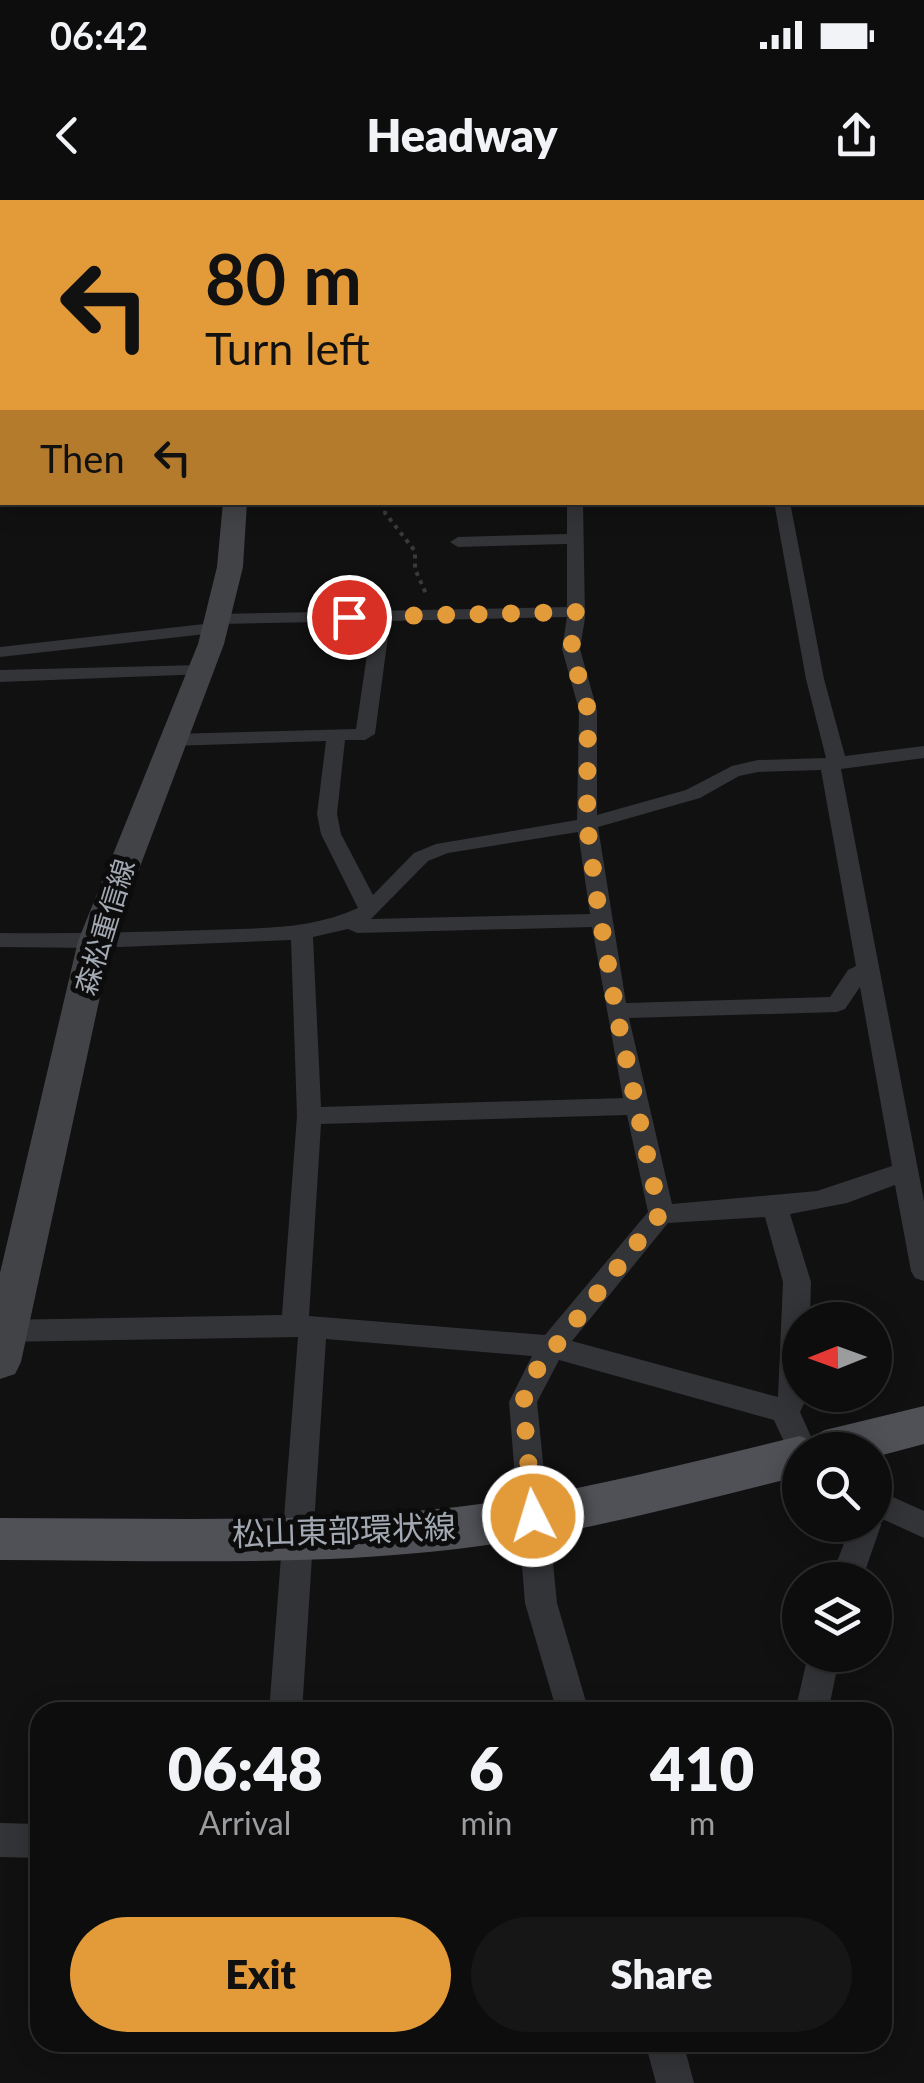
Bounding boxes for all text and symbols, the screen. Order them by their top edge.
text: 06:42 [50,12,148,58]
icon: back [40,108,95,163]
text: Headway [367,108,557,162]
icon: share [829,108,884,163]
text: 80 m [205,236,362,320]
icon: left [40,240,170,370]
text: Turn left [205,321,370,375]
icon: left [145,430,200,485]
text: Then [40,435,125,481]
pin [307,575,392,660]
icon: arrive [322,590,377,645]
street label: 森松重信線 [67,855,141,999]
north arrow [782,1302,892,1412]
map controls [782,1302,892,1672]
button: search [782,1432,892,1542]
position arrow [481,1464,585,1568]
street label: 松山東部環状線 [231,1506,457,1553]
button: layers [782,1562,892,1672]
text: 06:48 [168,1732,323,1804]
text: 6 [469,1732,504,1804]
text: 410 [650,1732,754,1804]
text: Arrival [199,1803,291,1842]
text: min [460,1803,512,1842]
text: m [689,1803,715,1842]
button: Exit [70,1917,451,2032]
button: Share [471,1917,852,2032]

